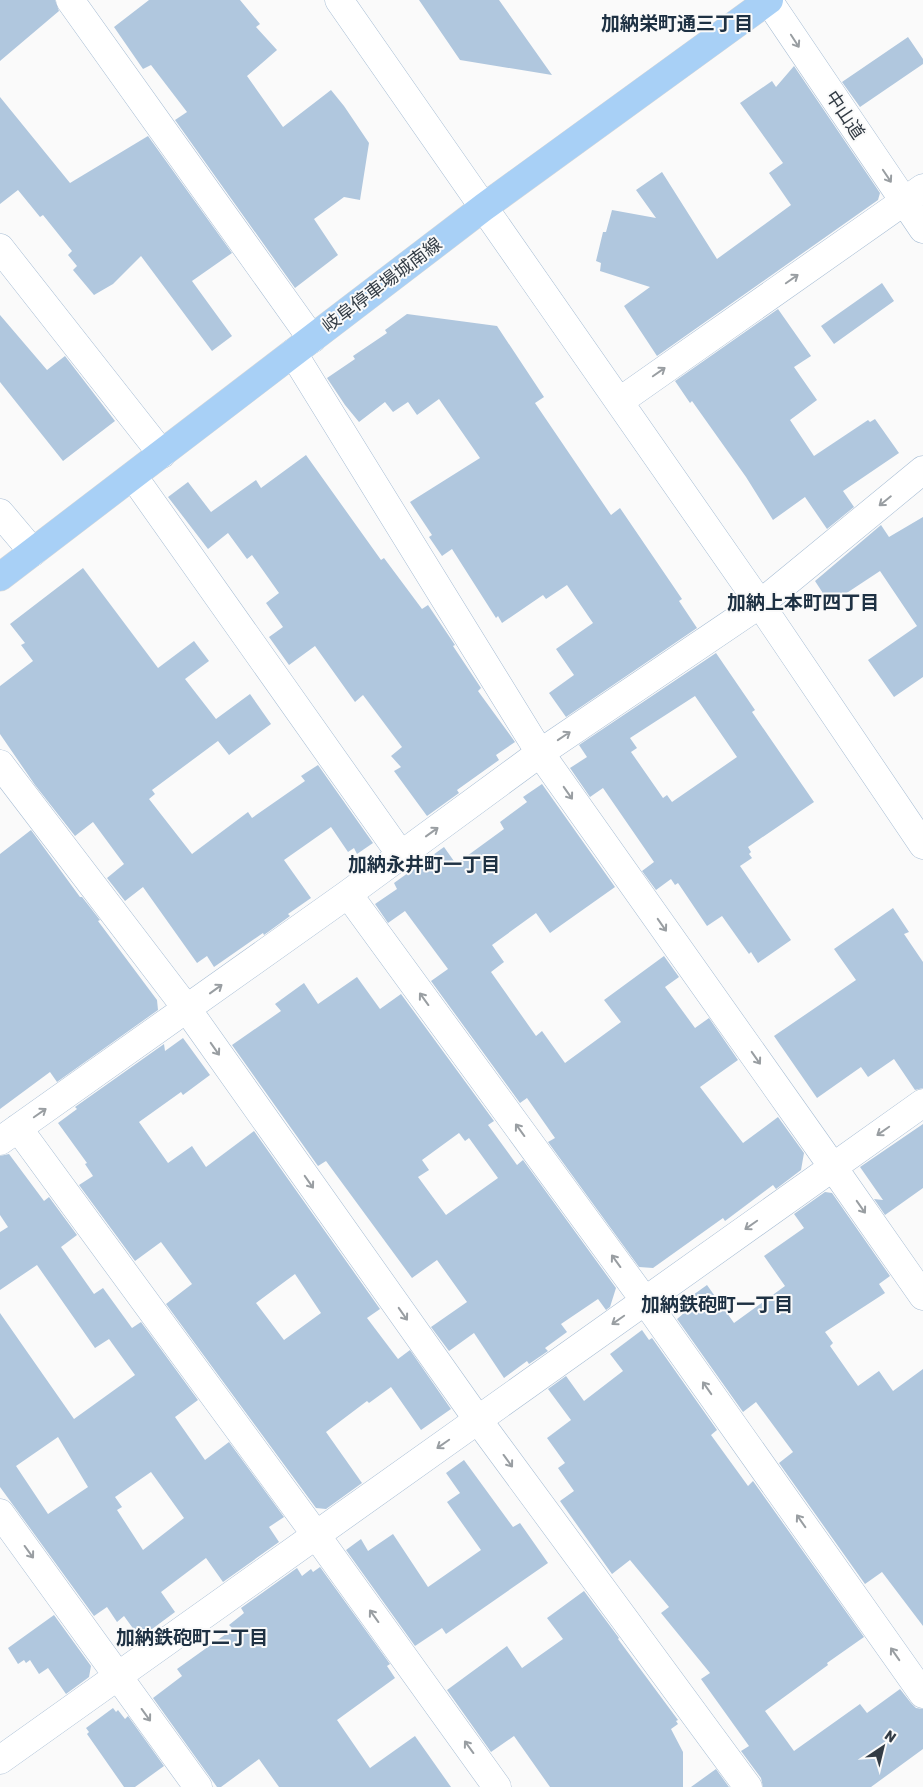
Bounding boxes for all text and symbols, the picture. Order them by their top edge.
district label: 加納栄町通三丁目 [601,12,753,35]
one-way arrow [790,34,800,48]
street label: 中山道 [821,86,869,144]
one-way arrow [882,168,892,182]
street label: 岐阜停車場城南線 [318,233,446,337]
one-way arrow [785,274,799,284]
one-way arrow [652,367,666,377]
one-way arrow [879,496,892,507]
district label: 加納上本町四丁目 [727,591,879,614]
one-way arrow [556,731,570,741]
one-way arrow [563,785,573,799]
one-way arrow [425,826,438,837]
district label: 加納永井町一丁目 [348,853,500,876]
one-way arrow [657,918,667,932]
one-way arrow [208,984,222,994]
one-way arrow [419,993,430,1006]
one-way arrow [210,1042,220,1056]
one-way arrow [751,1050,761,1064]
one-way arrow [33,1108,47,1118]
one-way arrow [515,1123,525,1137]
one-way arrow [876,1126,890,1136]
one-way arrow [304,1174,314,1188]
one-way arrow [856,1200,866,1214]
one-way arrow [745,1220,758,1231]
one-way arrow [611,1254,621,1268]
district label: 加納鉄砲町一丁目 [641,1293,793,1316]
one-way arrow [398,1307,408,1321]
one-way arrow [611,1315,625,1325]
one-way arrow [702,1382,712,1396]
one-way arrow [437,1439,450,1450]
one-way arrow [503,1454,513,1468]
one-way arrow [796,1514,806,1528]
one-way arrow [23,1545,34,1559]
one-way arrow [368,1610,379,1623]
district label: 加納鉄砲町二丁目 [116,1626,268,1649]
one-way arrow [890,1647,900,1661]
one-way arrow [141,1708,151,1722]
north arrow [858,1722,908,1772]
text: N [881,1727,899,1747]
one-way arrow [464,1741,474,1755]

